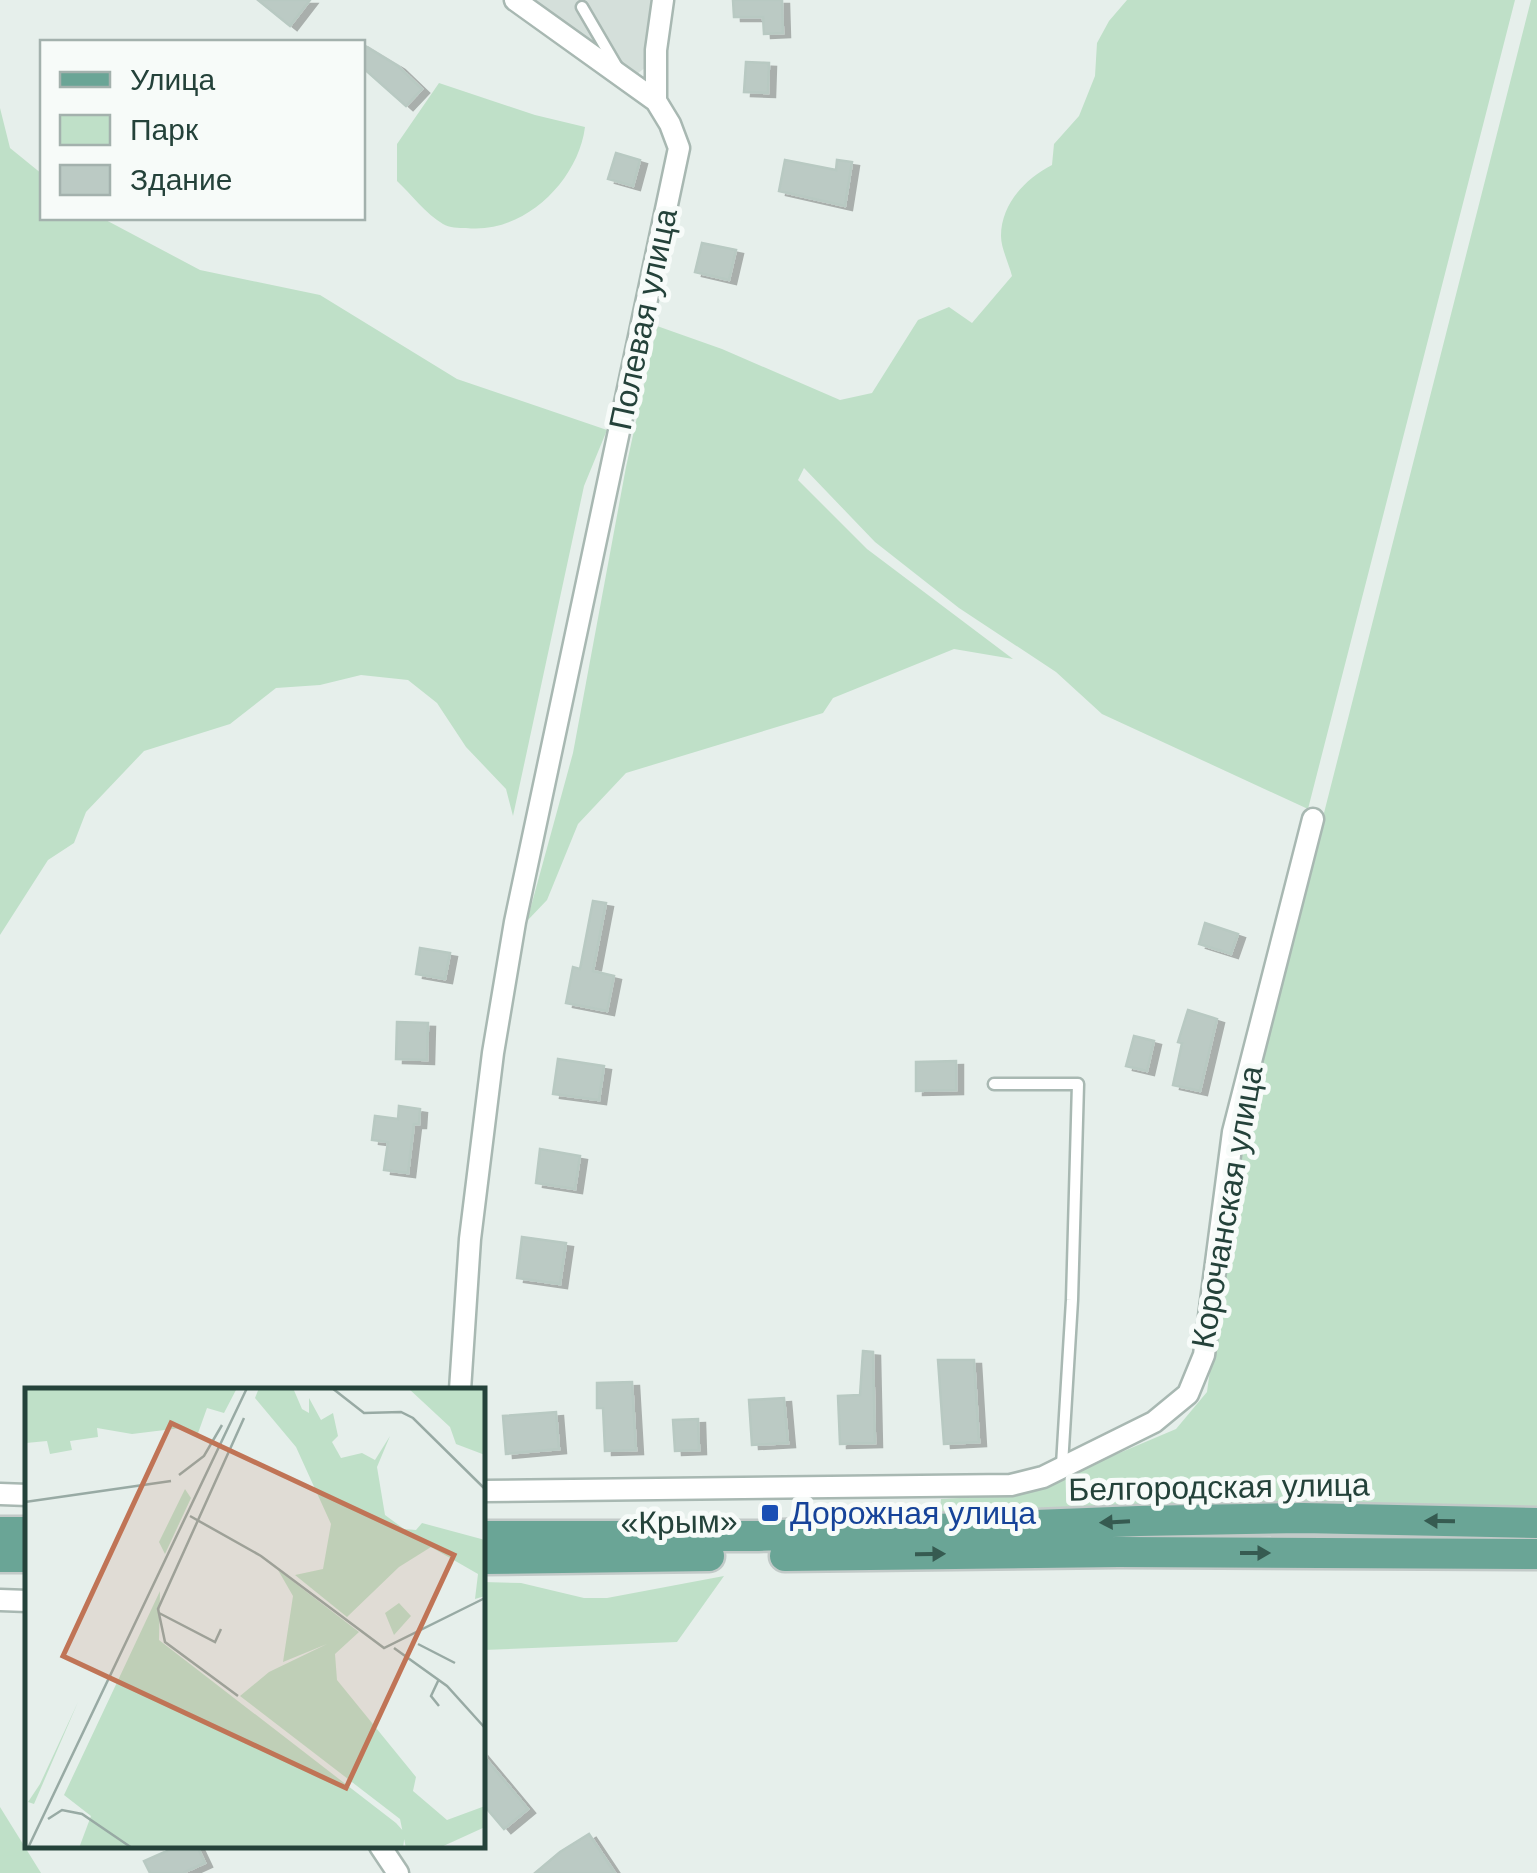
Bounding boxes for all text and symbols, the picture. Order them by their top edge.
legend [40,40,365,220]
text: Улица [130,63,215,96]
text: Парк [130,113,199,146]
text: Здание [130,163,232,196]
street label: Полевая улица [602,205,684,433]
street label: Корочанская улица [1184,1063,1270,1351]
inset map [25,1388,485,1848]
street label: Белгородская улица [1068,1466,1370,1508]
place label: Дорожная улица [790,1495,1036,1531]
marker: Дорожная улица [759,1502,781,1524]
street label: «Крым» [620,1503,738,1541]
one-way arrow [1423,1513,1455,1529]
one-way arrow [1098,1514,1130,1530]
one-way arrow [1239,1545,1271,1561]
one-way arrow [914,1546,946,1562]

